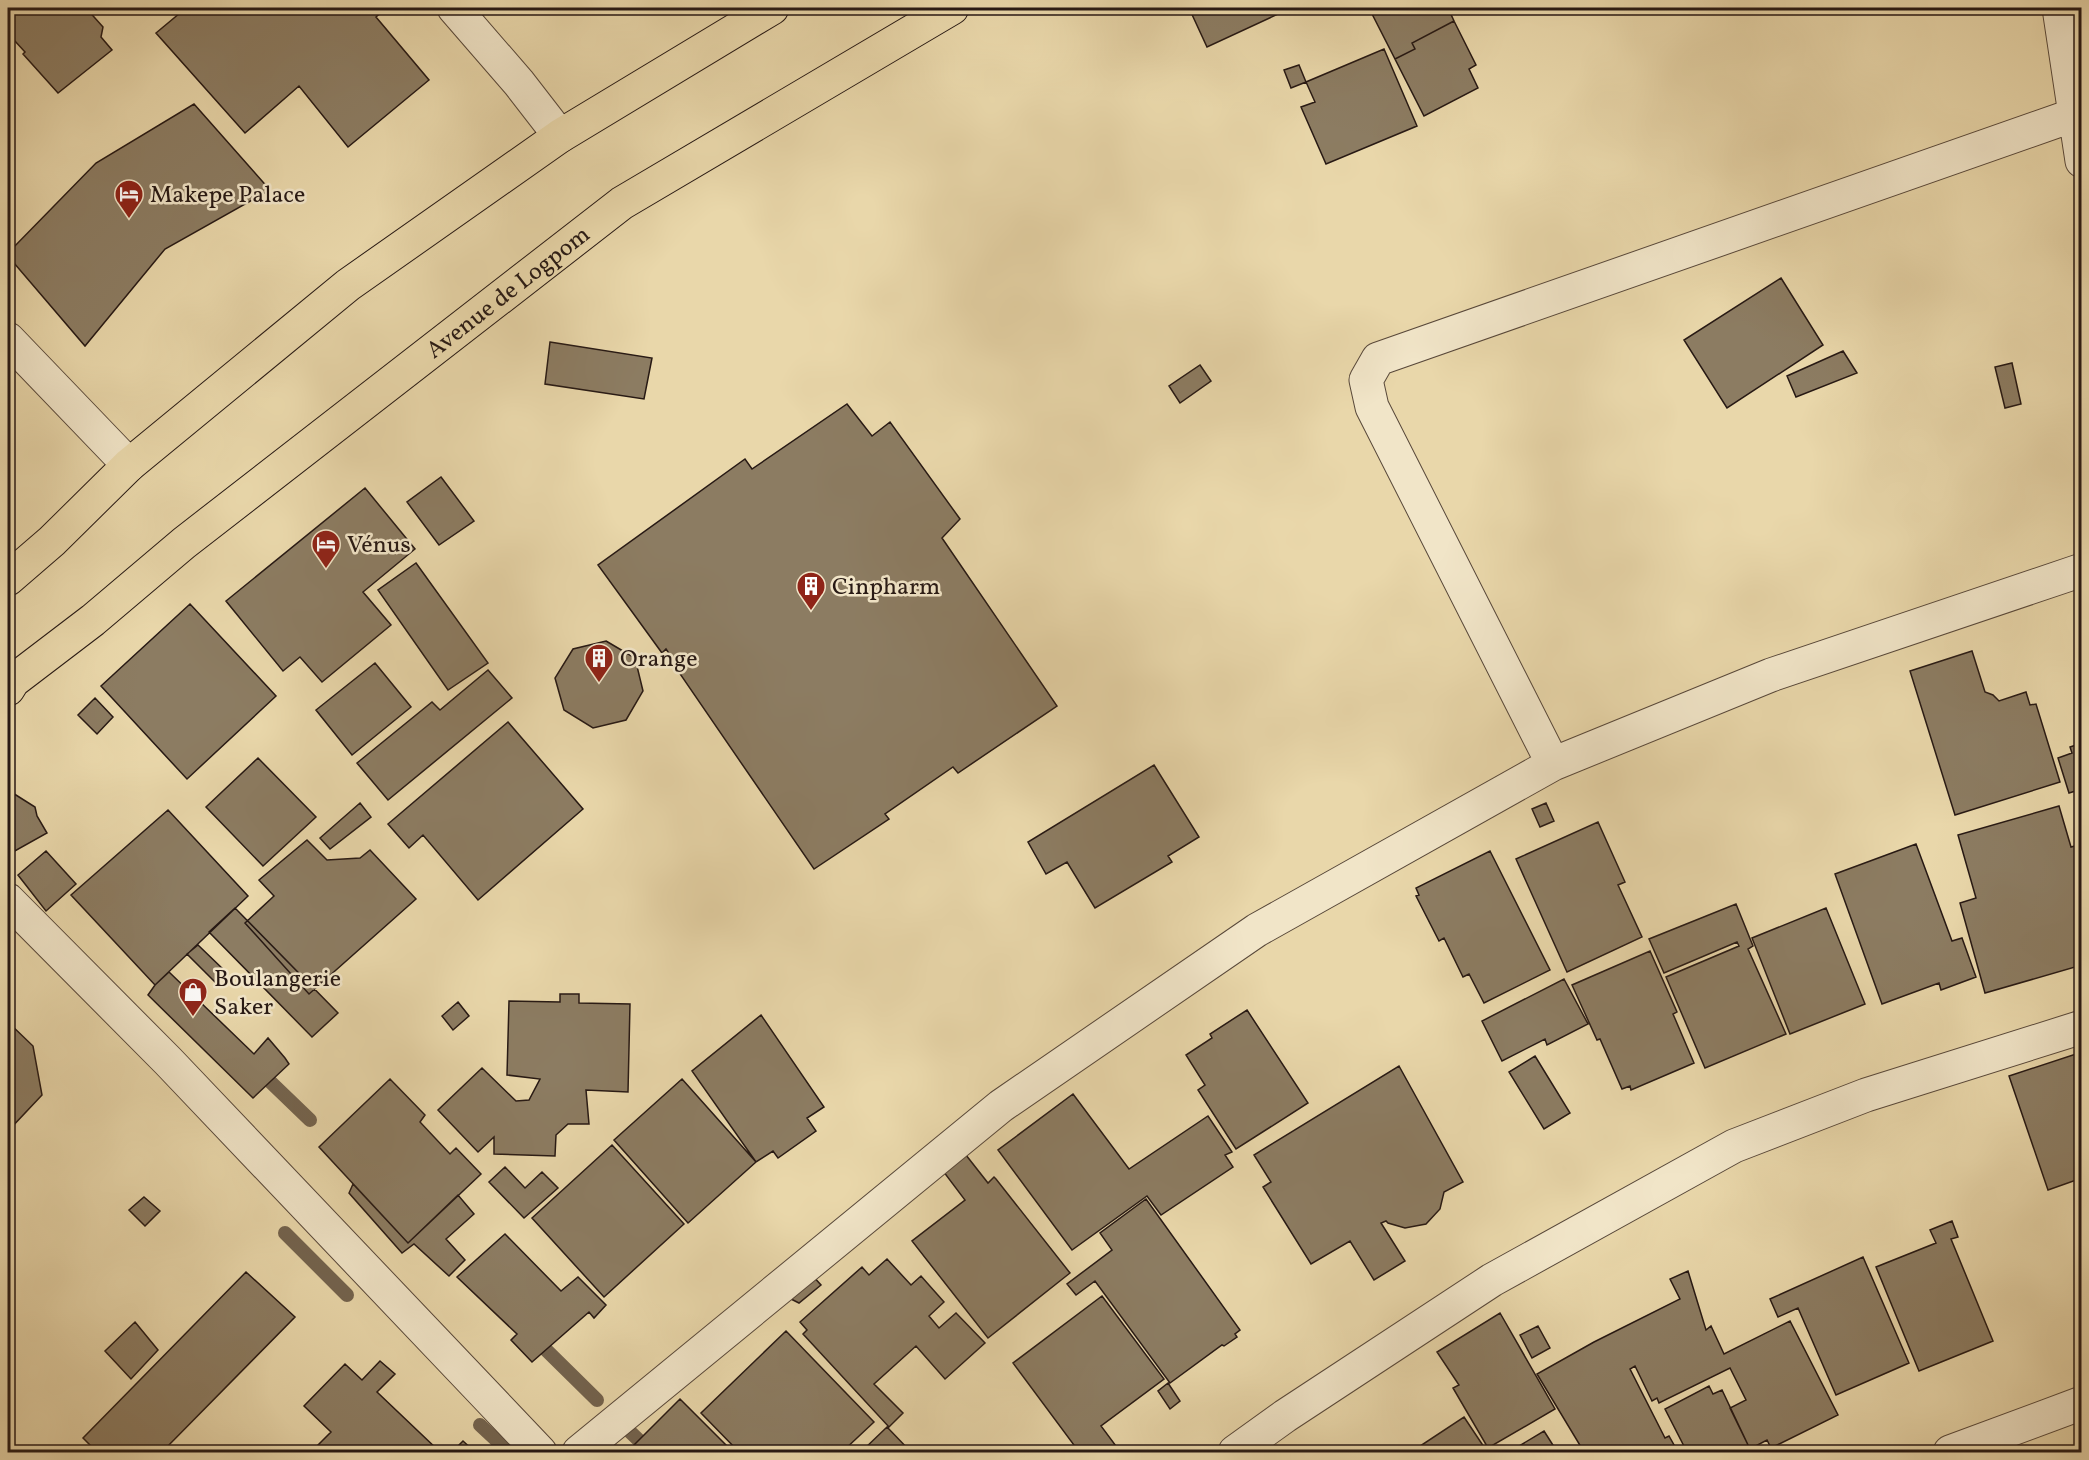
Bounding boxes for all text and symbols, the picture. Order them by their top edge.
hotel icon: Makepe Palace [113,178,145,220]
place label: Makepe Palace [150,179,305,213]
street label: Avenue de Logpom [420,219,598,368]
hotel icon: Vénus [310,528,342,570]
place label: Vénus [347,529,411,563]
building icon: Cinpharm [795,570,827,612]
place label: Cinpharm [832,571,940,605]
building icon: Orange [583,642,615,684]
place label: Orange [620,643,698,677]
place label: Boulangerie Saker [214,963,341,1025]
shop icon: Boulangerie Saker [177,976,209,1018]

